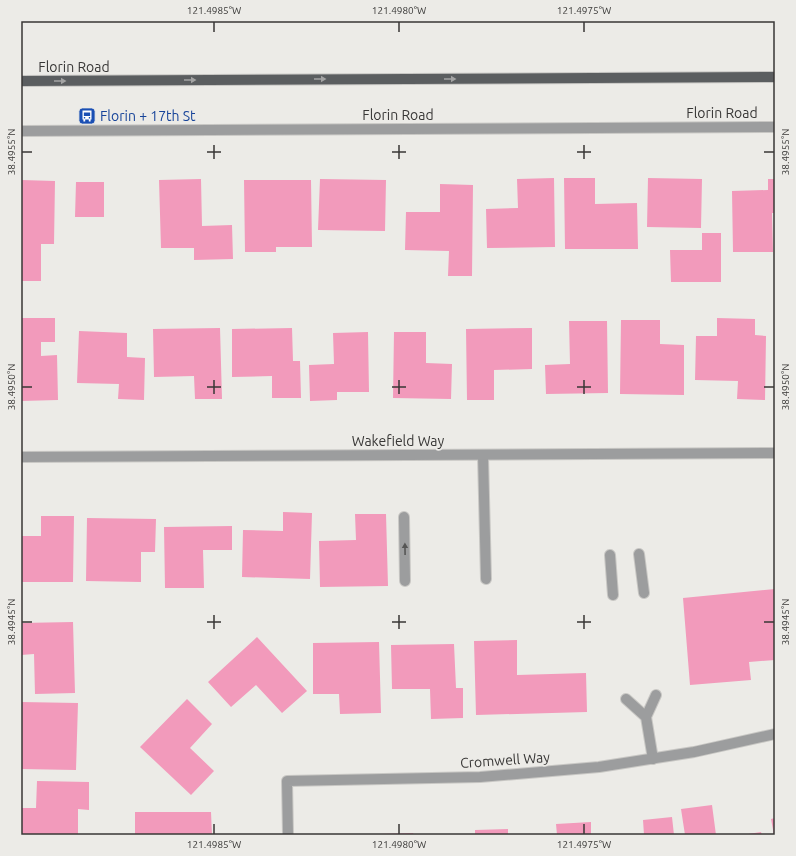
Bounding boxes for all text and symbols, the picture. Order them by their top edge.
text: 121.4985°W [187,5,241,16]
text: 121.4980°W [372,5,426,16]
text: 121.4975°W [557,5,611,16]
street label: Florin Road [38,59,110,75]
one-way arrow [314,76,327,82]
one-way arrow [444,76,457,82]
one-way arrow [184,77,197,83]
one-way arrow [54,78,67,84]
street label: Florin Road [686,105,758,121]
bus stop icon: Florin + 17th St [77,106,97,126]
street label: Florin Road [362,107,434,123]
place label: Florin + 17th St [100,108,196,124]
text: 38.4955°N [6,129,17,175]
text: 38.4955°N [780,129,791,175]
text: 38.4950°N [6,364,17,410]
text: 38.4950°N [780,364,791,410]
street label: Wakefield Way [352,433,445,449]
one-way arrow [401,543,408,555]
text: 38.4945°N [6,599,17,645]
text: 38.4945°N [780,599,791,645]
street label: Cromwell Way [460,749,551,771]
text: 121.4985°W [187,839,241,850]
text: 121.4980°W [372,839,426,850]
text: 121.4975°W [557,839,611,850]

